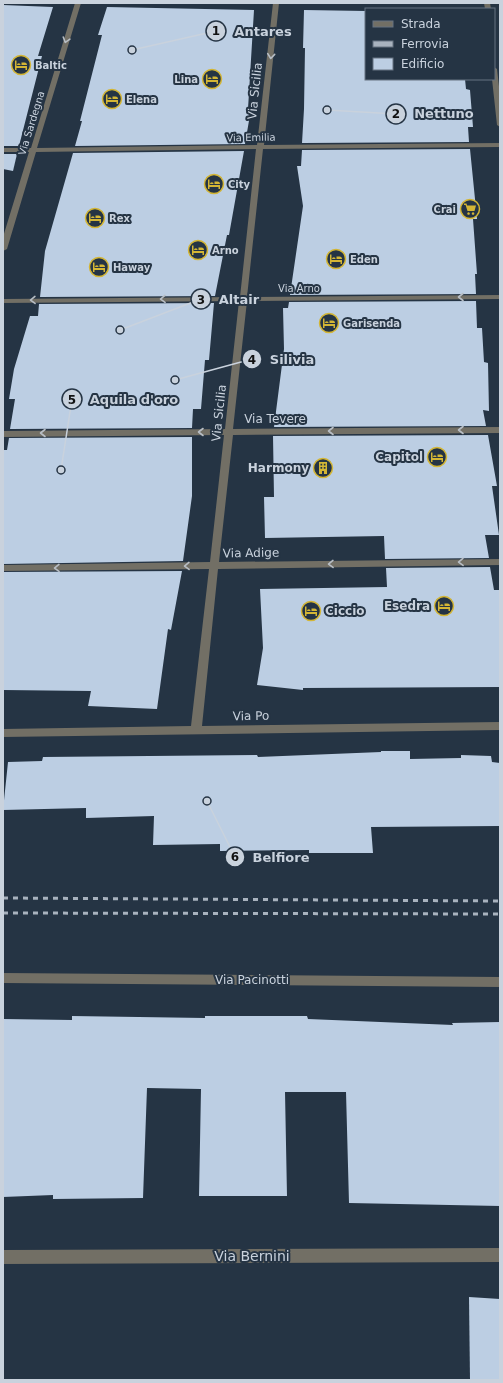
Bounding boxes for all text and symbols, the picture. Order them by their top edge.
legend [365,8,495,80]
text: Strada [401,17,441,31]
callout: Antares [206,19,299,44]
text: 1 [212,24,220,38]
text: Antares [234,24,292,39]
one-way arrow [62,37,71,44]
text: Ferrovia [401,37,449,51]
one-way arrow [267,53,276,59]
hotel icon: Baltic [10,54,32,76]
text: Edificio [401,57,444,71]
place label: Baltic [35,60,67,71]
street label: Via Sicilia [245,62,265,120]
hotel icon: Lina [201,68,223,90]
place label: Lina [174,74,198,85]
hotel icon: Elena [101,88,123,110]
street label: Via Sardegna [17,90,46,157]
place label: Elena [126,94,157,105]
callout: Nettuno [386,101,482,126]
text: Nettuno [414,106,474,121]
text: 2 [392,107,400,121]
street label: Via Emilia [226,132,276,143]
hotel icon: City [203,173,225,195]
place label: City [228,179,251,190]
supermarket icon: Crai [459,198,481,220]
place label: Crai [434,204,456,215]
hotel icon: Rex [84,207,106,229]
place label: Rex [109,213,130,224]
hotel icon: Arno [187,239,209,261]
place label: Arno [212,245,239,256]
hotel icon: Eden [325,248,347,270]
place label: Eden [350,254,378,265]
hotel icon: Haway [88,256,110,278]
place label: Haway [113,262,151,273]
street label: Via Arno [278,283,320,294]
callout: Altair [191,287,268,312]
text: Altair [219,292,260,307]
text: 3 [197,293,205,307]
one-way arrow [458,293,464,301]
one-way arrow [160,295,166,303]
one-way arrow [30,296,36,304]
hotel icon: Garisenda [318,312,340,334]
place label: Garisenda [343,318,400,329]
callout: Silivia [242,347,322,372]
text: Silivia [270,352,314,367]
text: 4 [248,353,256,367]
street label: Via Sicilia [209,384,229,442]
callout: Aquila d'oro [62,387,186,412]
text: Aquila d'oro [90,392,178,407]
text: 5 [68,393,76,407]
street label: Via Tevere [244,412,306,426]
one-way arrow [458,426,464,434]
one-way arrow [328,427,334,435]
one-way arrow [198,428,204,436]
one-way arrow [40,429,46,437]
hotel icon: Capitol [426,446,448,468]
place label: Capitol [375,450,423,464]
building icon: Harmony [312,457,334,479]
place label: Harmony [248,461,309,475]
street label: Via Adige [223,546,279,560]
one-way arrow [458,558,464,566]
one-way arrow [328,560,334,568]
one-way arrow [184,562,190,570]
one-way arrow [54,564,60,572]
hotel icon: Esedra [433,595,455,617]
place label: Esedra [384,599,430,613]
hotel icon: Ciccio [300,600,322,622]
place label: Ciccio [325,604,365,618]
street label: Via Po [233,709,269,723]
callout: Belfiore [225,845,318,870]
text: 6 [231,850,239,864]
text: Belfiore [253,850,310,865]
street label: Via Pacinotti [215,973,289,987]
street label: Via Bernini [214,1248,290,1264]

